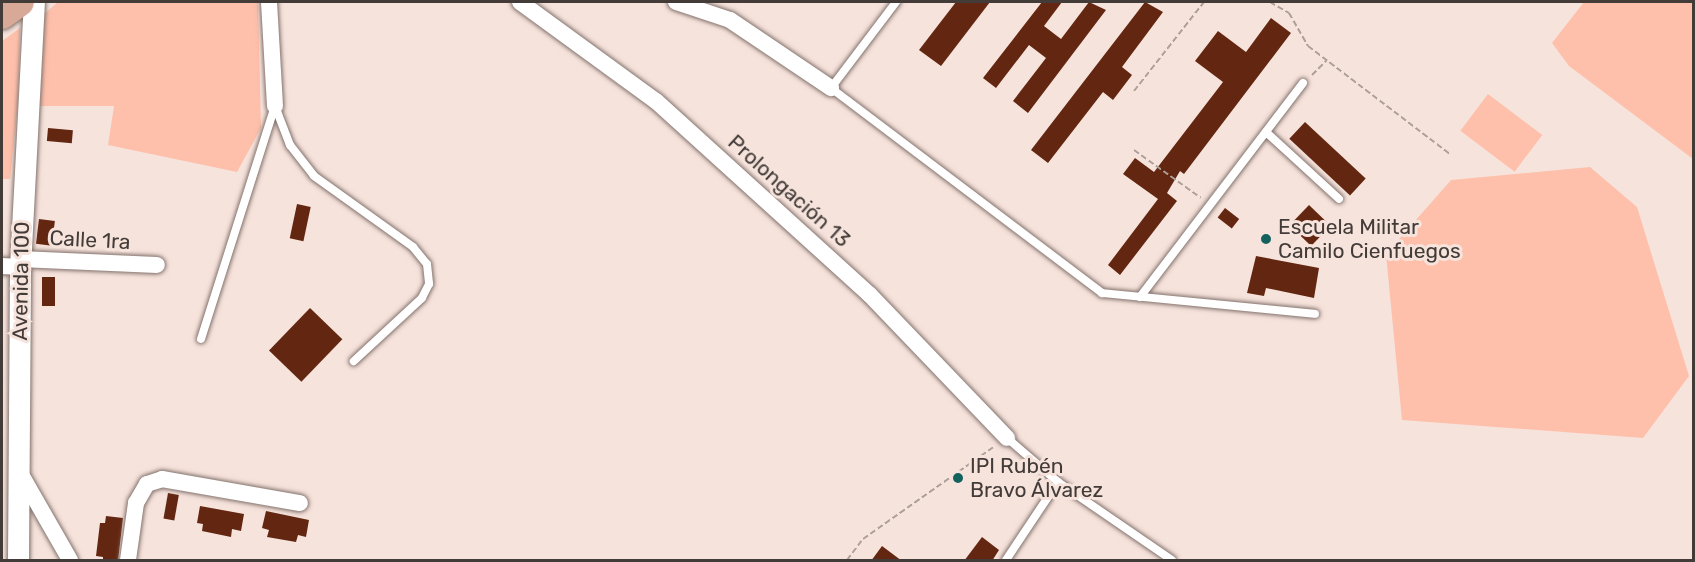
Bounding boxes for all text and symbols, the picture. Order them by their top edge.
street label: Prolongación 13 [723,130,855,252]
place label: Escuela Militar Camilo Cienfuegos [1278,214,1461,264]
street label: Avenida 100 [7,221,35,341]
street label: Calle 1ra [49,225,131,255]
marker: Escuela Militar Camilo Cienfuegos [1259,232,1273,246]
place label: IPI Rubén Bravo Álvarez [970,453,1104,503]
marker: IPI Rubén Bravo Álvarez [951,471,965,485]

